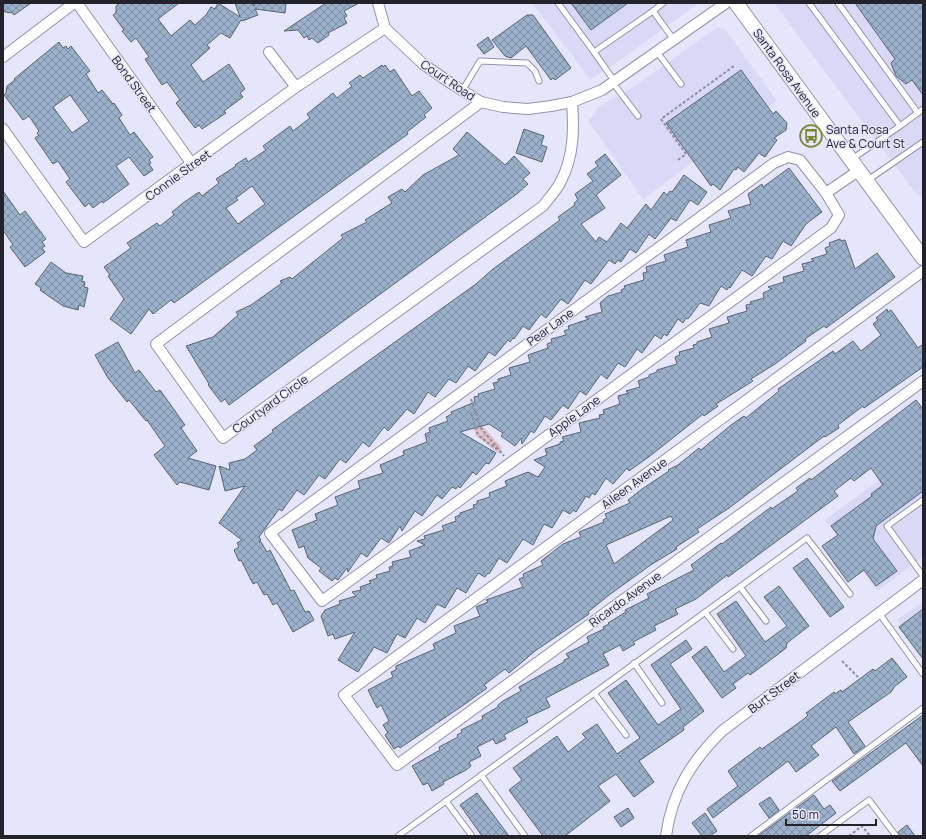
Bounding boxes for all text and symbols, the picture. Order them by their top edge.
street label: Santa Rosa Avenue [749,25,825,121]
street label: Bond Street [108,52,160,116]
street label: Court Road [417,55,479,105]
place label: Santa Rosa Ave & Court St [826,121,905,152]
bus stop icon: Santa Rosa Ave & Court St [798,123,824,149]
street label: Connie Street [142,145,214,205]
street label: Pear Lane [523,304,577,350]
street label: Courtyard Circle [229,371,311,437]
street label: Apple Lane [544,391,604,441]
street label: Aileen Avenue [598,453,670,513]
street label: Ricardo Avenue [585,567,665,631]
street label: Burt Street [744,667,804,717]
scale bar [786,801,876,827]
text: 50 m [792,806,819,823]

